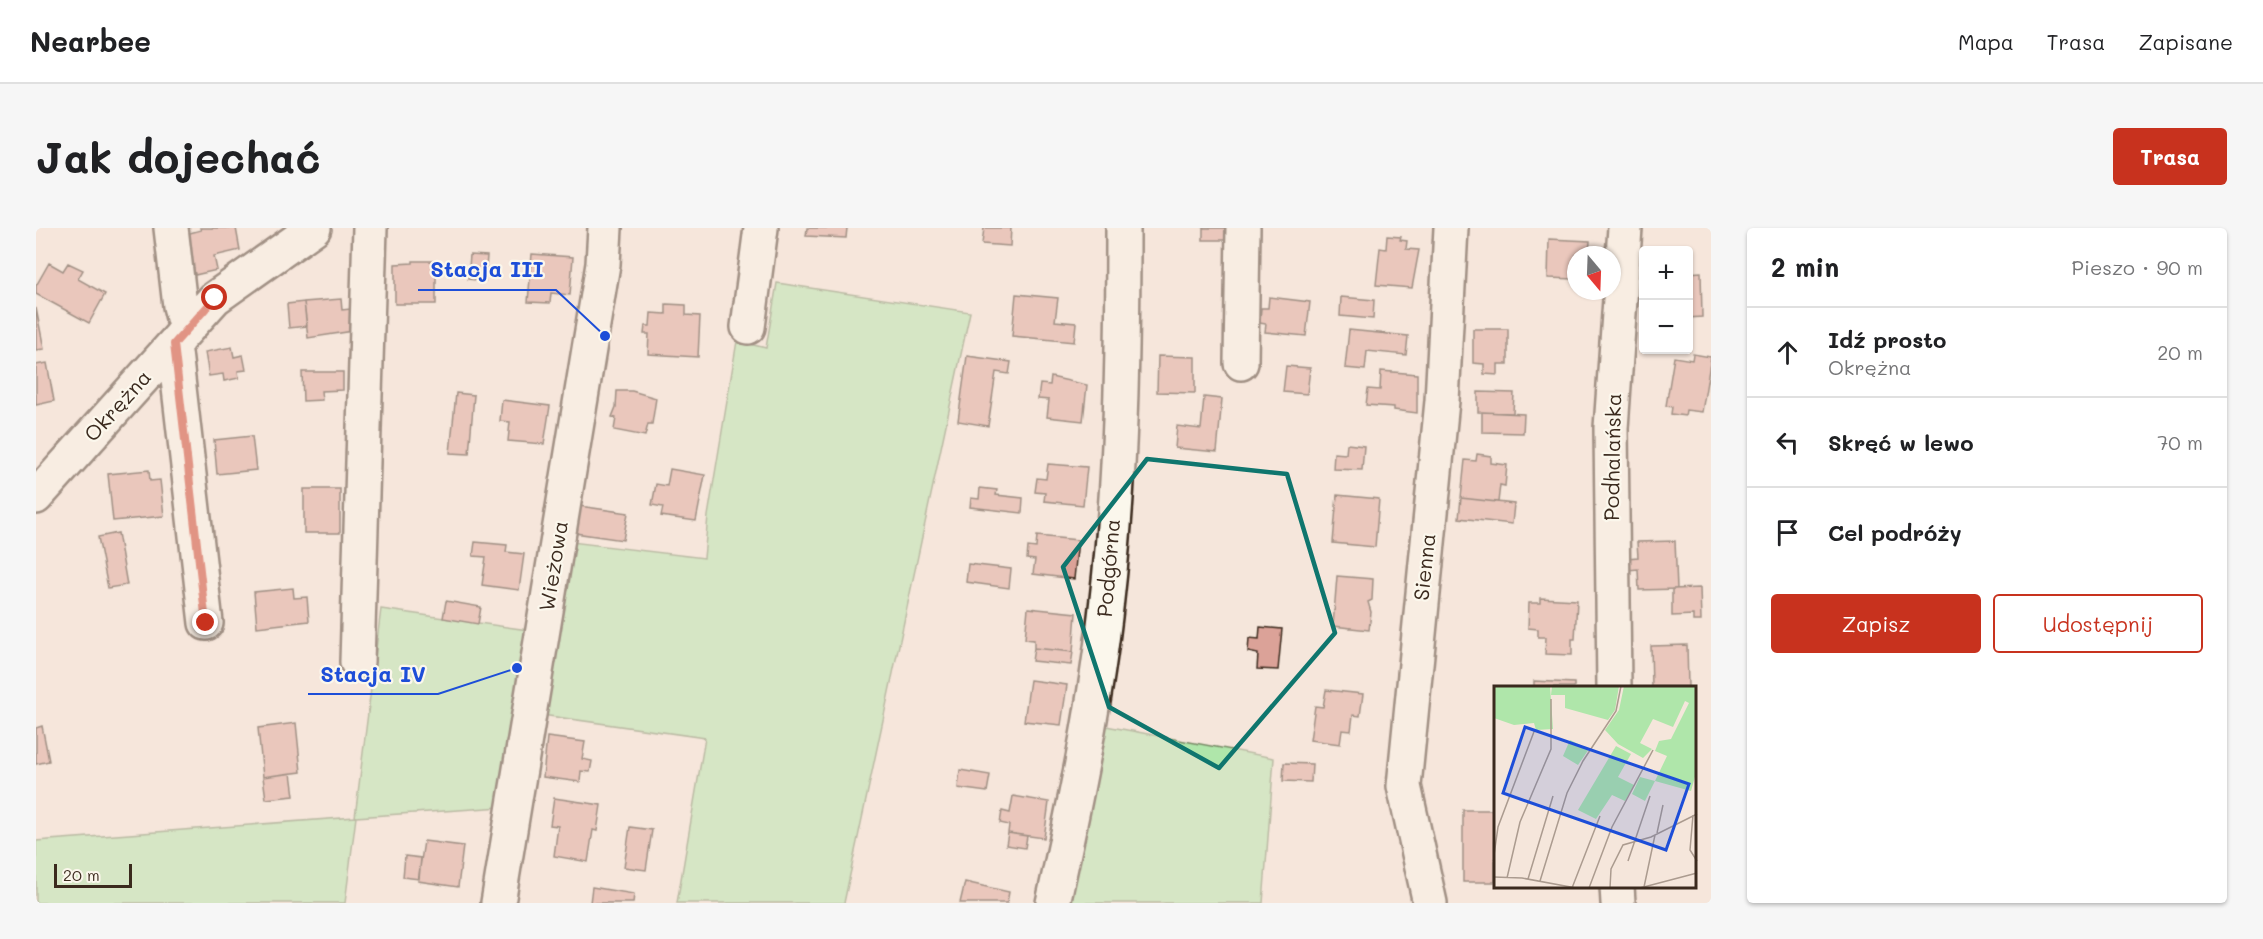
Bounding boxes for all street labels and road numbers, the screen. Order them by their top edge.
street label: Okrężna [78,363,156,447]
street label: Podhalańska [1597,393,1626,521]
street label: Podgórna [1090,518,1125,618]
street label: Wieżowa [532,519,573,613]
street label: Sienna [1407,532,1440,602]

